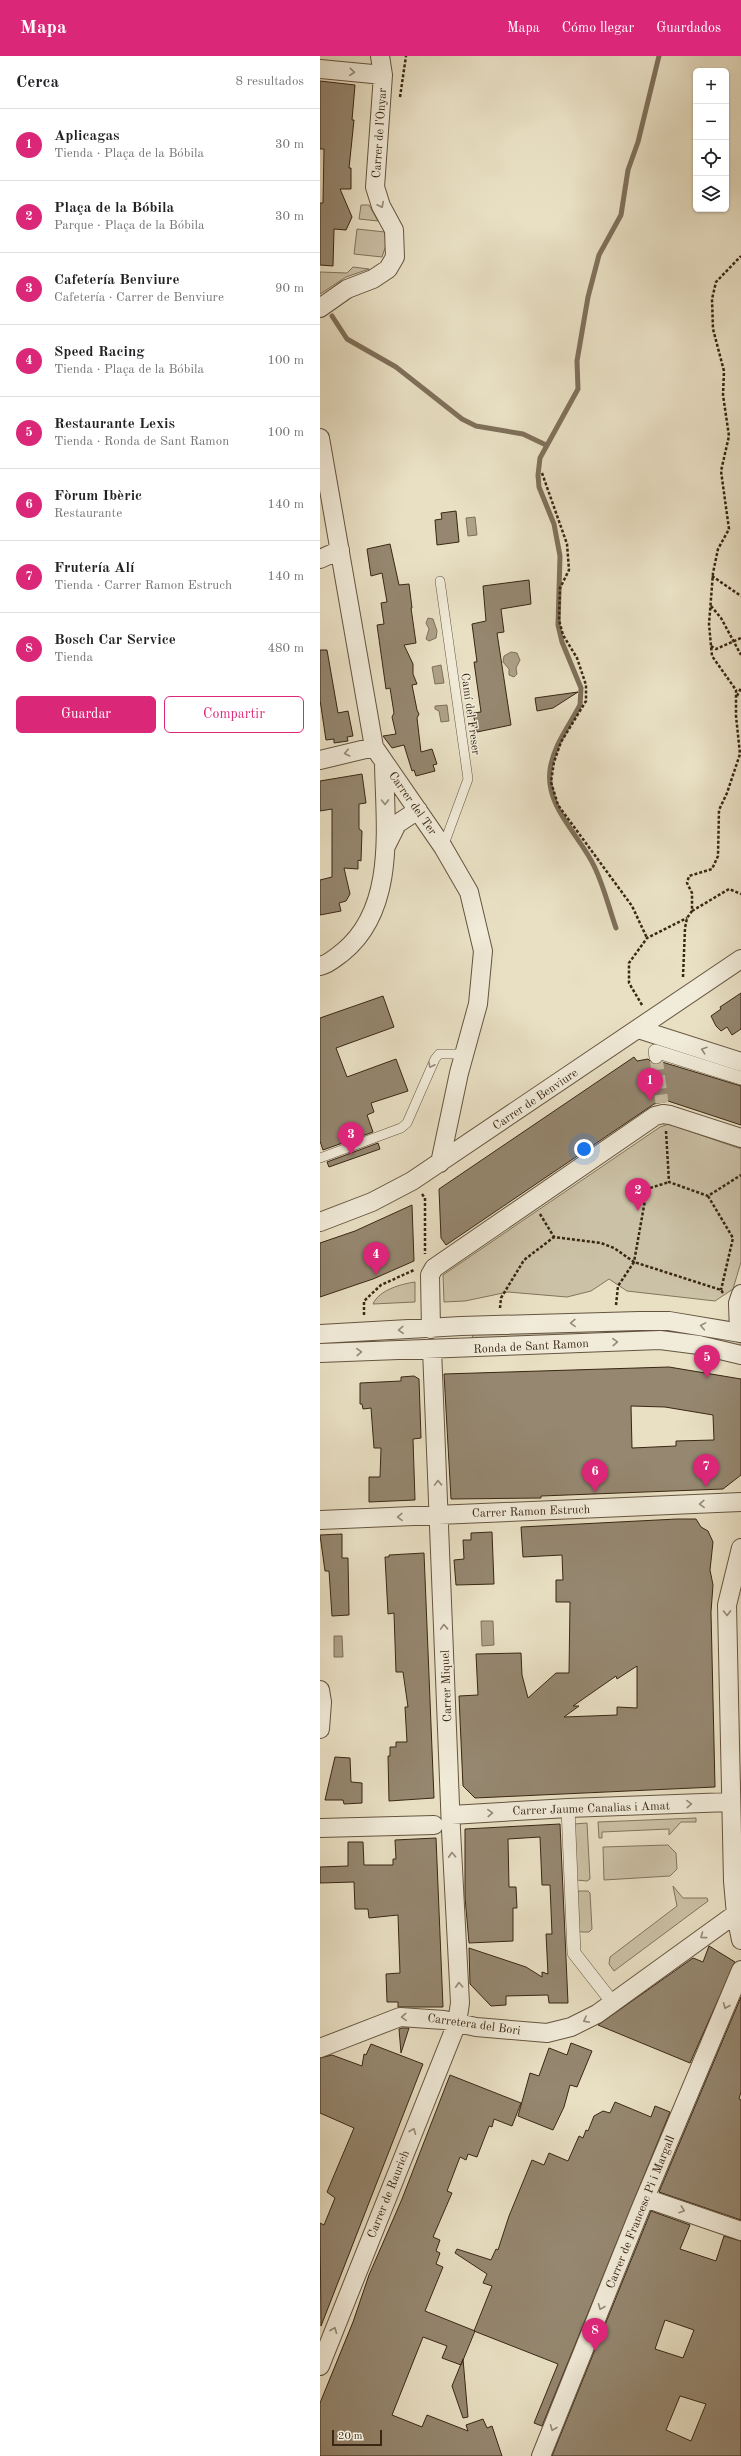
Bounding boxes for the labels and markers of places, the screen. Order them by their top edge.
pin: 1 [637,1068,663,1101]
pin: 3 [338,1122,364,1155]
pin: 2 [625,1178,651,1211]
pin: 4 [363,1242,389,1275]
pin: 5 [694,1345,720,1378]
pin: 7 [693,1454,719,1487]
pin: 6 [582,1459,608,1492]
pin: 8 [582,2318,608,2351]

